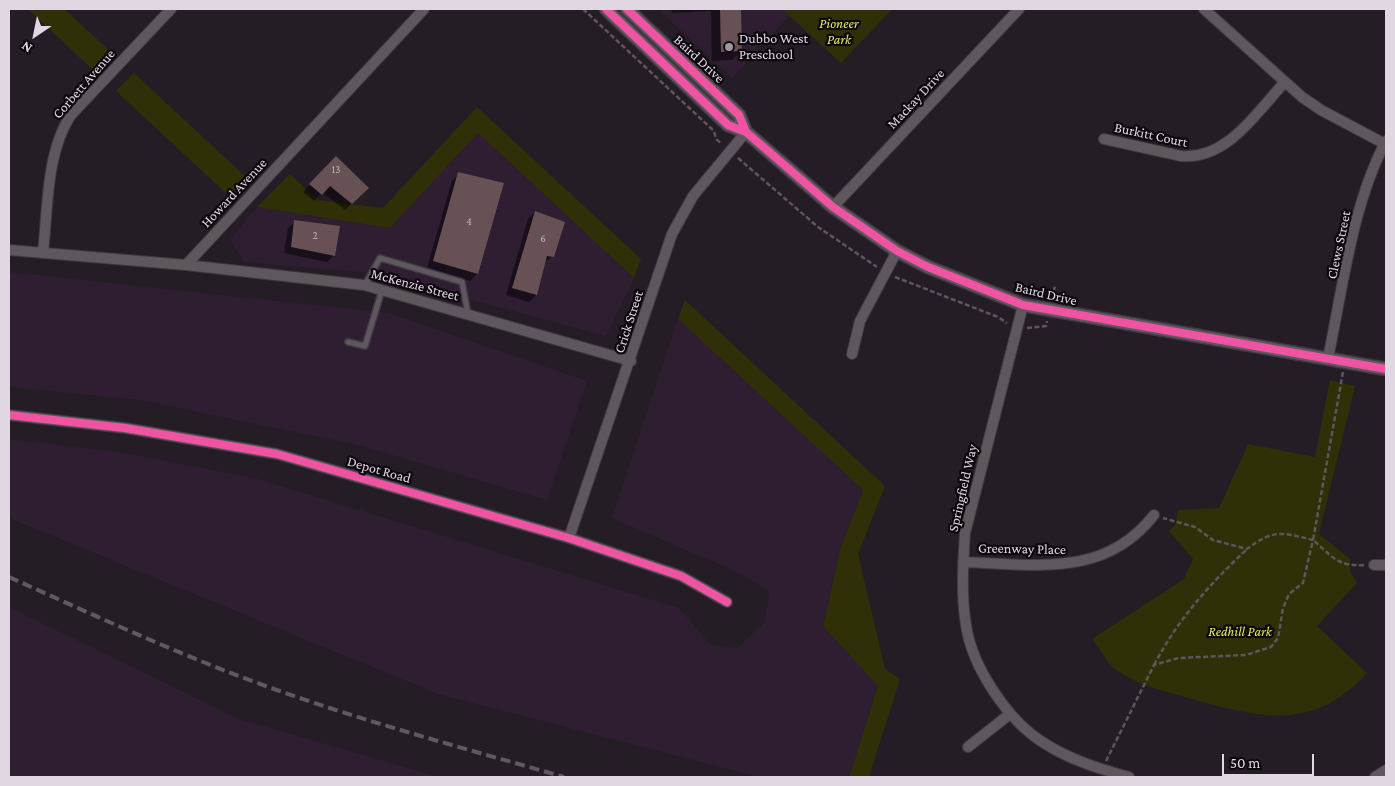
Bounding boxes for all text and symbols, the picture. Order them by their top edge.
north arrow [10,10,60,60]
park label: Pioneer Park [819,16,859,48]
street label: Baird Drive [670,31,728,87]
place label: Dubbo West Preschool [739,31,808,64]
text: N [18,38,35,57]
marker: Dubbo West Preschool [723,41,735,53]
street label: Corbett Avenue [49,46,119,122]
street label: Mackay Drive [884,65,948,133]
street label: Burkitt Court [1113,119,1189,151]
street label: Howard Avenue [198,155,270,231]
house number: 13 [332,163,340,177]
street label: Clews Street [1324,209,1354,281]
house number: 4 [466,215,472,229]
house number: 2 [312,229,318,243]
house number: 6 [540,232,546,246]
street label: McKenzie Street [369,265,461,305]
street label: Baird Drive [1013,279,1079,309]
street label: Crick Street [611,289,647,355]
street label: Springfield Way [945,443,981,533]
street label: Depot Road [345,453,413,487]
street label: Greenway Place [978,540,1066,558]
park label: Redhill Park [1208,624,1272,640]
scale bar [1225,744,1318,776]
text: 50 m [1230,755,1260,771]

